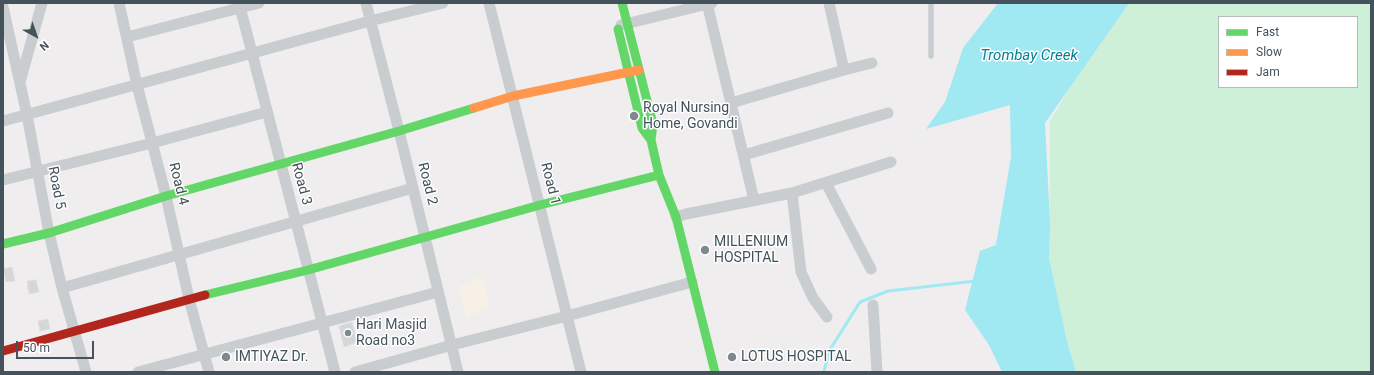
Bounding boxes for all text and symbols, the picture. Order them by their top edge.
north arrow [16,16,56,56]
legend [1218,16,1358,88]
text: Fast [1256,25,1279,39]
text: N [37,38,51,53]
text: Slow [1256,45,1282,59]
water label: Trombay Creek [980,47,1078,65]
text: Jam [1256,65,1280,79]
place label: Royal Nursing Home, Govandi [643,100,738,132]
marker: Royal Nursing Home, Govandi [628,110,640,122]
street label: Road 4 [165,161,191,207]
street label: Road 3 [287,161,315,207]
street label: Road 2 [414,161,440,207]
street label: Road 1 [537,161,563,207]
street label: Road 5 [44,165,68,211]
place label: MILLENIUM HOSPITAL [714,234,788,266]
marker: MILLENIUM HOSPITAL [699,244,711,256]
place label: Hari Masjid Road no3 [356,317,427,350]
marker: Hari Masjid Road no3 [343,328,353,338]
scale bar [18,333,96,359]
text: 50 m [23,341,50,355]
place label: IMTIYAZ Dr. [235,349,308,365]
place label: LOTUS HOSPITAL [741,349,852,365]
marker: IMTIYAZ Dr. [220,351,232,363]
marker: LOTUS HOSPITAL [726,351,738,363]

